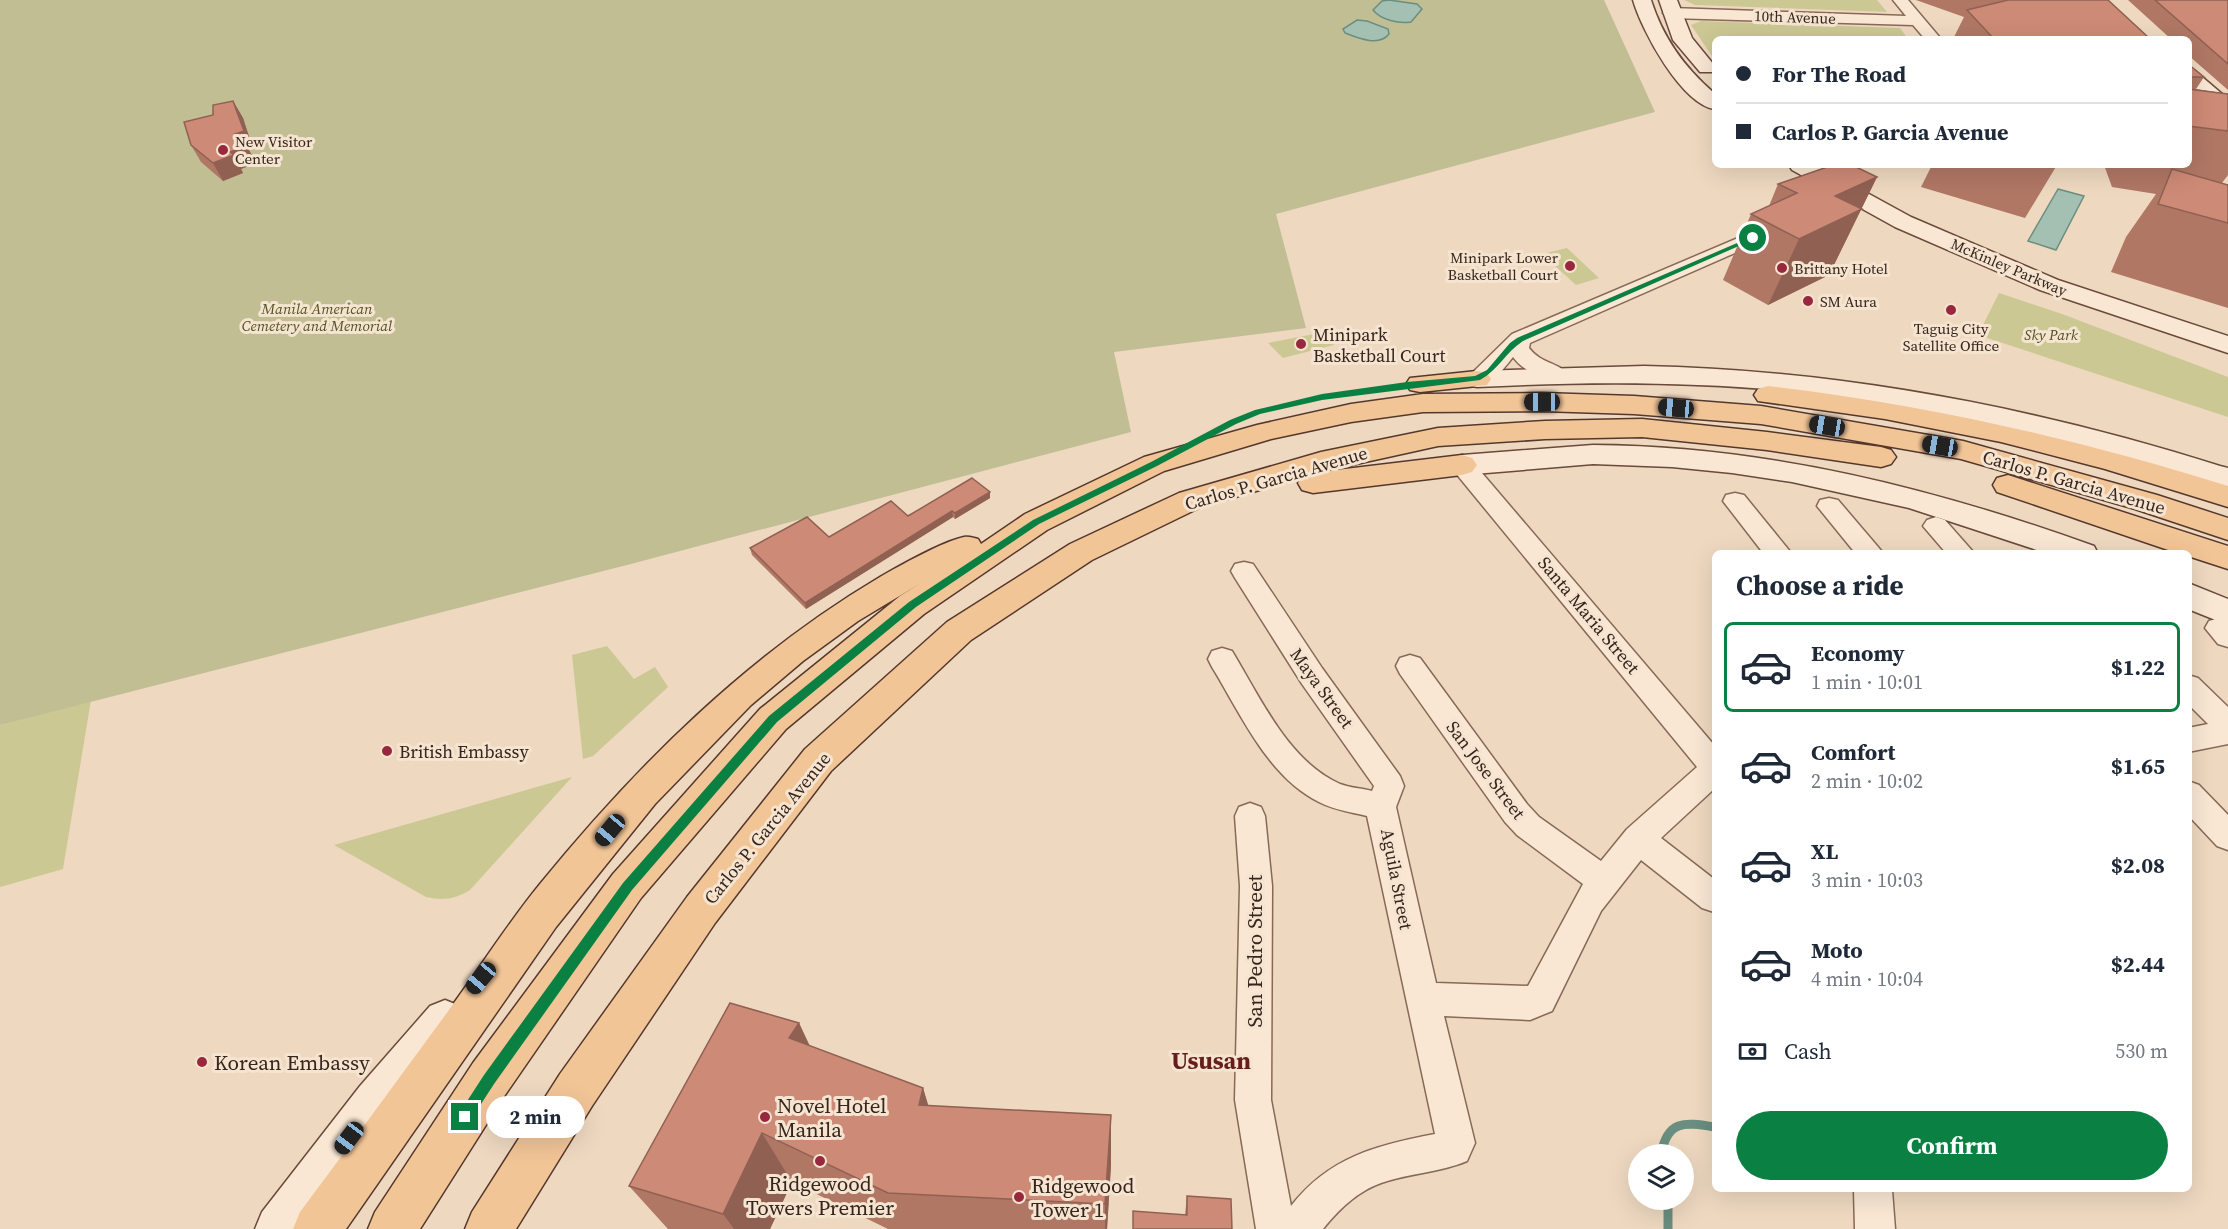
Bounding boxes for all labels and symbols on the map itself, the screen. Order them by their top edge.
street label: 10th Avenue [1754,5,1837,29]
place label: New Visitor Center [235,131,313,169]
marker: New Visitor Center [216,143,230,157]
route start [1739,224,1766,251]
street label: McKinley Parkway [1948,233,2071,301]
place label: Minipark Lower Basketball Court [1448,247,1559,285]
place label: Brittany Hotel [1794,258,1888,279]
marker: Minipark Lower Basketball Court [1563,259,1577,273]
marker: Brittany Hotel [1775,261,1789,275]
place label: SM Aura [1820,291,1877,312]
marker: SM Aura [1801,294,1815,308]
park label: Manila American Cemetery and Memorial [242,298,393,336]
marker: Taguig City Satellite Office [1944,303,1958,317]
place label: Taguig City Satellite Office [1903,318,2000,356]
place label: Minipark Basketball Court [1313,322,1446,368]
park label: Sky Park [2024,324,2079,345]
marker: Minipark Basketball Court [1294,337,1308,351]
car [1524,393,1560,411]
car [1657,397,1695,419]
car [1808,414,1846,438]
car [1921,434,1959,458]
street label: Carlos P. Garcia Avenue [1182,440,1370,516]
street label: Carlos P. Garcia Avenue [1980,444,2168,520]
street label: Santa Maria Street [1532,551,1646,679]
street label: Maya Street [1284,643,1360,733]
street label: San Jose Street [1441,716,1531,825]
place label: British Embassy [399,739,529,764]
marker: British Embassy [380,744,394,758]
street label: Carlos P. Garcia Avenue [698,747,836,909]
car [592,810,628,850]
street label: Aguila Street [1375,826,1419,932]
street label: San Pedro Street [1240,874,1269,1027]
car [463,958,499,998]
district label: Ususan [1171,1044,1251,1077]
place label: Korean Embassy [214,1048,370,1077]
marker: Korean Embassy [195,1055,209,1069]
place label: Novel Hotel Manila [777,1091,887,1144]
callout: 2 min [486,1096,585,1138]
route end [451,1103,478,1130]
marker: Novel Hotel Manila [758,1110,772,1124]
car [331,1118,367,1158]
marker: Ridgewood Towers Premier [813,1154,827,1168]
place label: Ridgewood Towers Premier [746,1169,894,1222]
place label: Ridgewood Tower 1 [1031,1171,1134,1224]
marker: Ridgewood Tower 1 [1012,1190,1026,1204]

